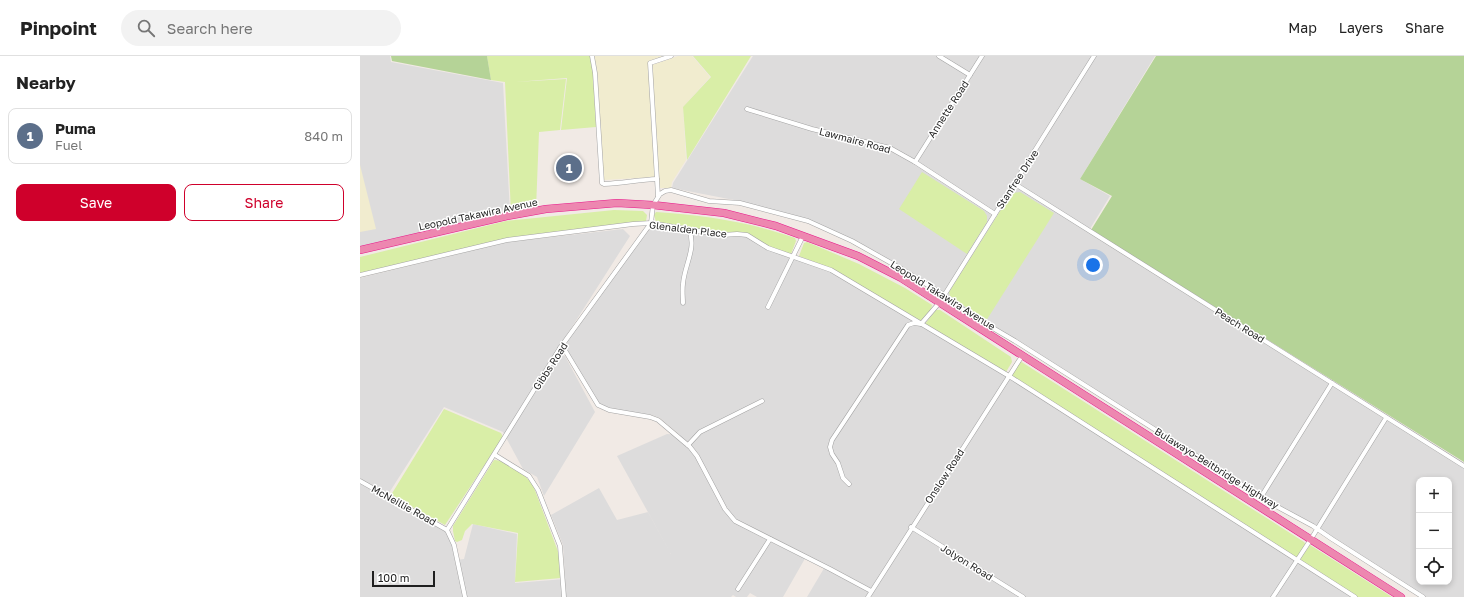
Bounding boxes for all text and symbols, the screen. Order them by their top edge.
search box [121,10,401,46]
text: Pinpoint [20,16,97,39]
icon: search [135,17,157,39]
text: Search here [167,19,253,37]
text: Map [1288,19,1317,36]
text: Layers [1339,19,1383,36]
text: Share [1405,19,1444,36]
text: Nearby [16,72,76,93]
street label: Annette Road [925,78,971,140]
text: Puma [55,119,96,137]
street label: Lawmaire Road [818,125,892,155]
text: 1 [27,128,33,144]
text: 840 m [304,128,343,144]
text: Fuel [55,137,82,153]
street label: Stanfree Drive [993,147,1041,211]
pin: 1 [556,153,582,183]
button: Save [16,184,176,221]
button: Share [184,184,344,221]
street label: Leopold Takawira Avenue [417,195,539,232]
street label: Glenalden Place [649,218,728,240]
your location [1083,255,1103,275]
street label: Leopold Takawira Avenue [888,258,998,332]
street label: Peach Road [1213,305,1267,345]
street label: Gibbs Road [530,340,570,392]
street label: Bulawayo-Beitbridge Highway [1153,425,1282,511]
street label: Onslow Road [922,446,966,506]
map controls [1416,477,1452,585]
button: + [1416,477,1452,513]
street label: McNeillie Road [370,482,438,528]
button: − [1416,513,1452,549]
street label: Jolyon Road [939,541,995,583]
button: locate [1416,549,1452,585]
scale bar [372,569,435,588]
text: 100 m [378,571,409,584]

